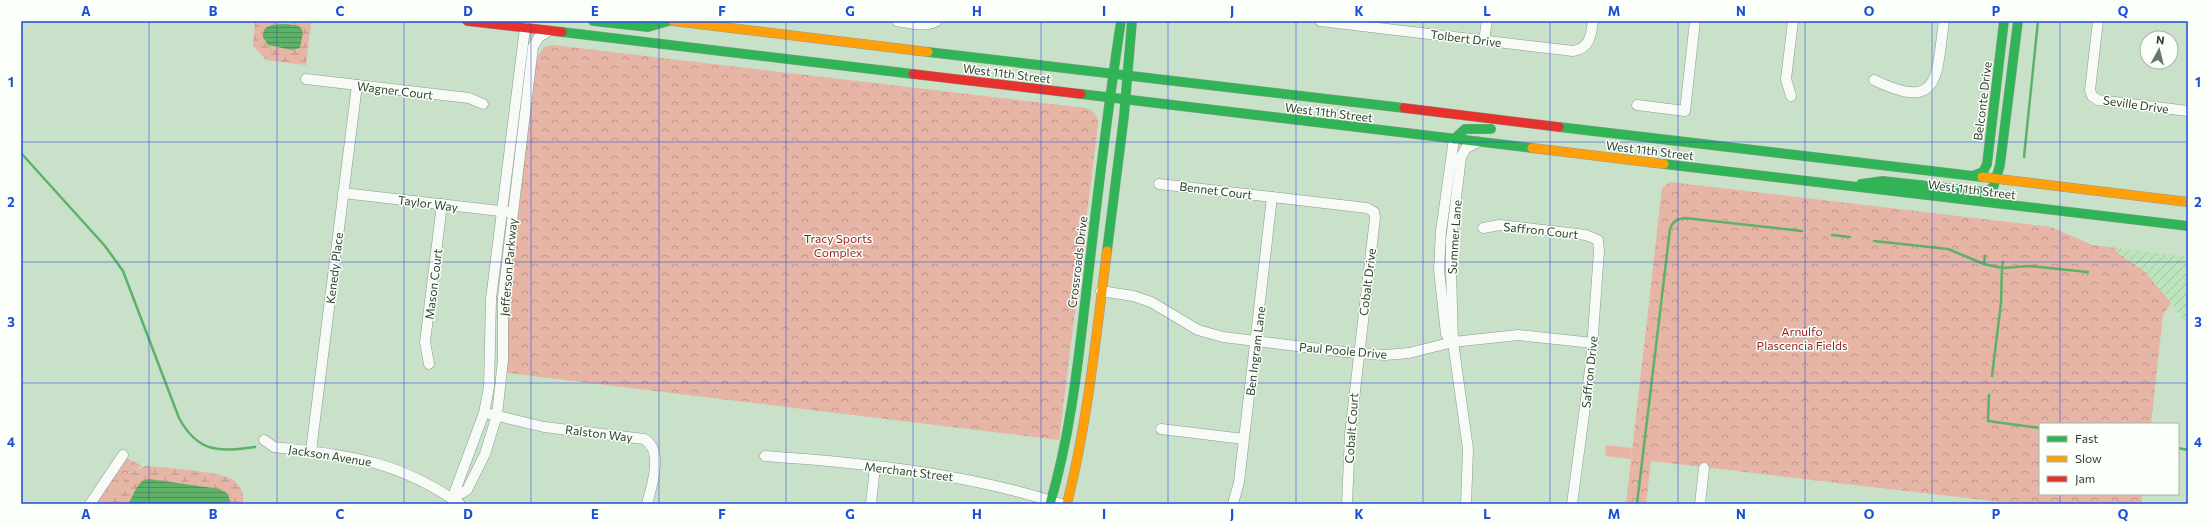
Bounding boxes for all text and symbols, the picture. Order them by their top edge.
text: A [81,3,91,19]
text: B [209,3,218,19]
text: C [336,3,345,19]
text: D [463,3,473,19]
text: E [591,3,599,19]
text: F [718,3,726,19]
text: G [845,3,855,19]
text: H [972,3,982,19]
text: I [1102,3,1106,19]
text: J [1230,3,1234,19]
text: K [1354,3,1364,19]
text: L [1483,3,1491,19]
text: M [1608,3,1620,19]
text: N [1736,3,1746,19]
text: O [1864,3,1875,19]
text: P [1992,3,2001,19]
text: Q [2118,3,2129,19]
street label: Tolbert Drive [1430,27,1502,49]
north arrow [2139,30,2179,70]
text: N [2155,33,2165,47]
street label: West 11th Street [962,61,1052,85]
street label: Belconte Drive [1970,61,1994,141]
text: 1 [8,74,14,90]
text: 1 [2195,74,2201,90]
street label: Wagner Court [356,78,434,102]
street label: Seville Drive [2102,92,2170,116]
street label: West 11th Street [1284,100,1374,124]
street label: West 11th Street [1605,138,1695,162]
street label: West 11th Street [1927,177,2017,201]
street label: Bennet Court [1179,179,1253,201]
street label: Taylor Way [397,192,459,214]
text: 2 [7,194,15,210]
text: 2 [2194,194,2202,210]
street label: Summer Lane [1444,199,1464,275]
street label: Crossroads Drive [1064,215,1090,309]
street label: Jefferson Parkway [497,217,520,317]
street label: Saffron Court [1503,219,1579,241]
park label: Tracy Sports Complex [804,231,872,259]
street label: Kenedy Place [323,232,345,304]
street label: Cobalt Drive [1356,247,1378,317]
street label: Mason Court [422,248,444,320]
street label: Ben Ingram Lane [1243,305,1267,397]
text: 3 [7,314,15,330]
text: 3 [2194,314,2202,330]
park label: Arnulfo Plascencia Fields [1757,324,1847,352]
street label: Saffron Drive [1578,335,1600,409]
street label: Paul Poole Drive [1298,339,1388,361]
street label: Cobalt Court [1342,392,1360,464]
street label: Ralston Way [564,422,634,444]
legend [2039,423,2179,495]
text: Fast [2075,431,2098,445]
text: 4 [7,434,15,450]
text: 4 [2194,434,2202,450]
street label: Jackson Avenue [287,442,373,469]
text: Slow [2075,451,2102,465]
street label: Merchant Street [864,459,954,483]
text: Jam [2075,471,2095,486]
text: A [81,506,91,522]
text: B [209,506,218,522]
text: C [336,506,345,522]
text: D [463,506,473,522]
text: E [591,506,599,522]
text: F [718,506,726,522]
text: G [845,506,855,522]
text: H [972,506,982,522]
text: I [1102,506,1106,522]
text: J [1230,506,1234,522]
text: K [1354,506,1364,522]
text: L [1483,506,1491,522]
text: M [1608,506,1620,522]
text: N [1736,506,1746,522]
text: O [1864,506,1875,522]
text: P [1992,506,2001,522]
text: Q [2118,506,2129,522]

